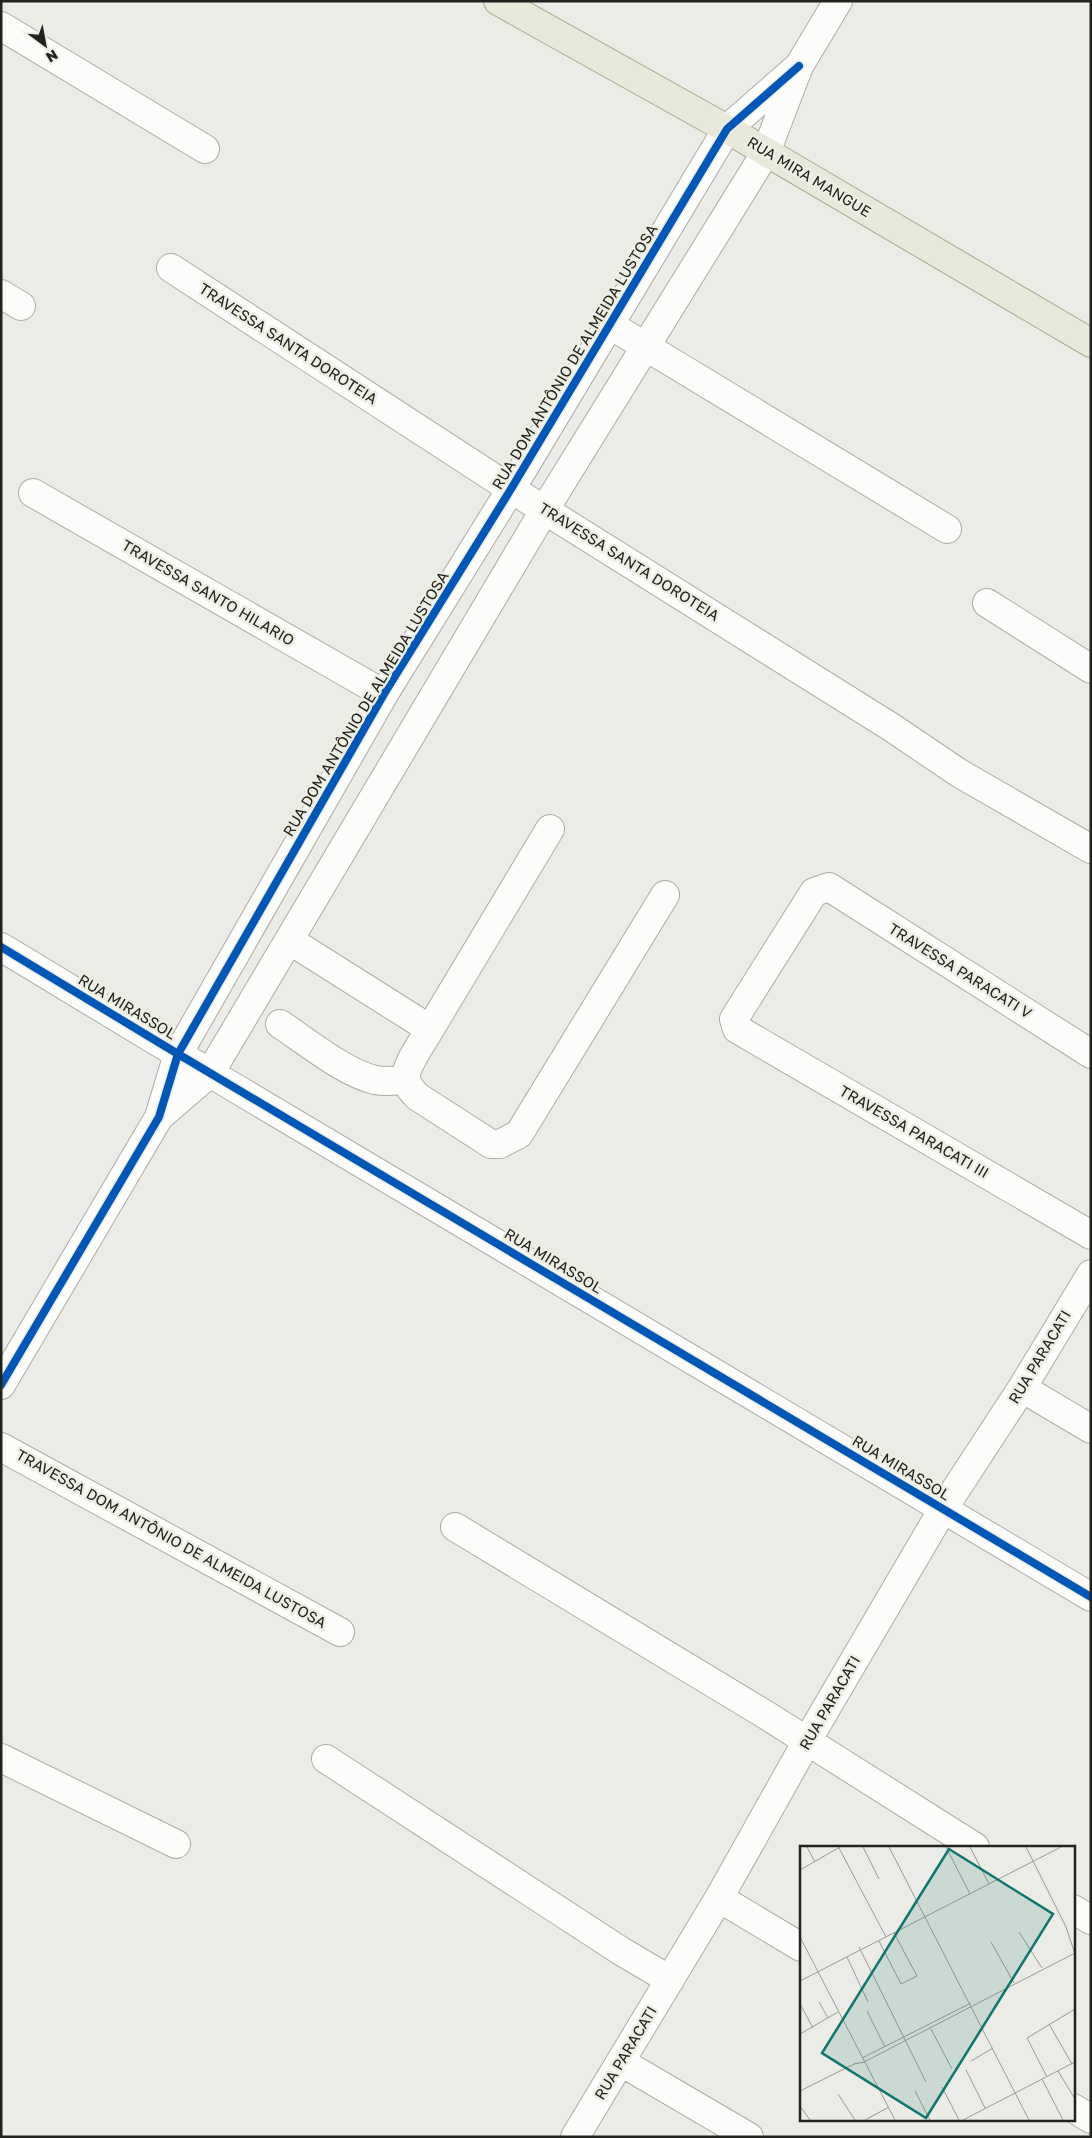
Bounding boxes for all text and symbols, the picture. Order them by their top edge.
north arrow [20,20,70,70]
text: N [43,46,61,66]
street label: RUA MIRA MANGUE [744,132,875,220]
street label: RUA DOM ANTÔNIO DE ALMEIDA LUSTOSA [488,221,661,492]
street label: TRAVESSA SANTA DOROTEIA [196,279,381,408]
street label: TRAVESSA SANTA DOROTEIA [536,498,723,624]
street label: TRAVESSA SANTO HILARIO [119,535,298,649]
street label: RUA DOM ANTÔNIO DE ALMEIDA LUSTOSA [279,568,452,839]
street label: TRAVESSA PARACATI V [886,919,1035,1022]
street label: RUA MIRASSOL [75,970,180,1043]
street label: TRAVESSA PARACATI III [837,1081,992,1181]
street label: RUA MIRASSOL [501,1224,606,1297]
street label: RUA PARACATI [1004,1307,1074,1406]
street label: RUA MIRASSOL [849,1431,954,1504]
street label: TRAVESSA DOM ANTÔNIO DE ALMEIDA LUSTOSA [13,1445,330,1631]
street label: RUA PARACATI [795,1652,863,1753]
inset map [800,1846,1074,2120]
street label: RUA PARACATI [590,2003,660,2102]

